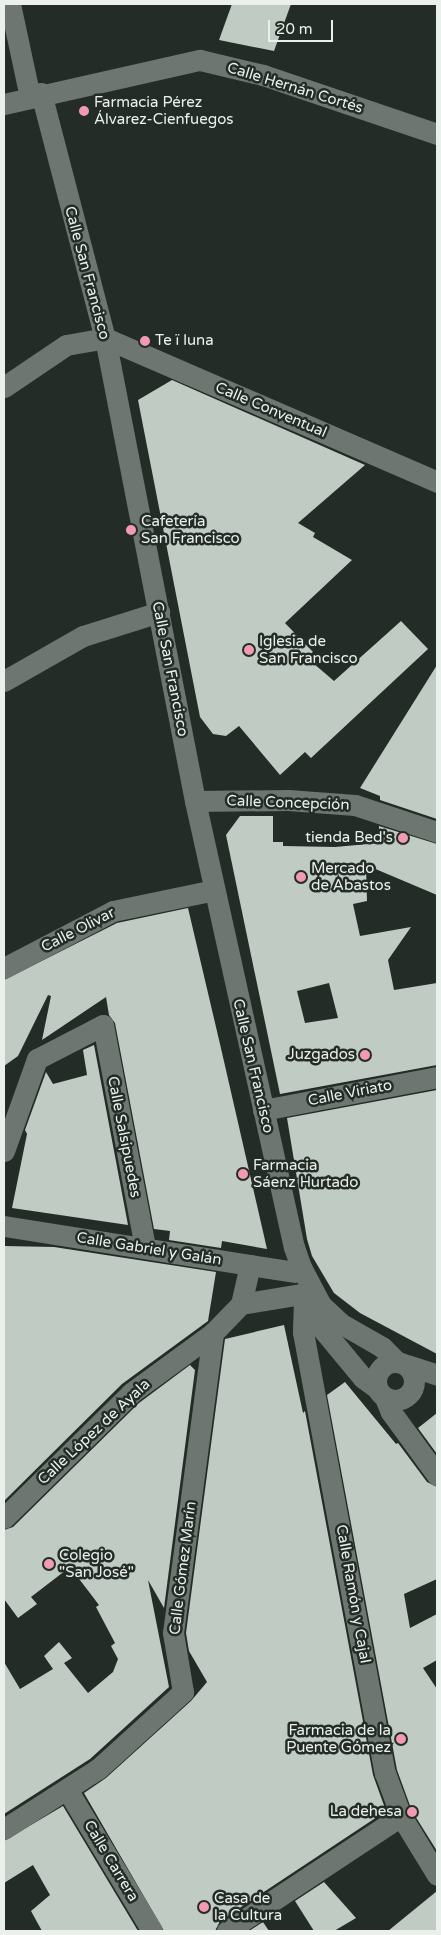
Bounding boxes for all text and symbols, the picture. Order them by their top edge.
scale bar [271,10,336,42]
text: 20 m [276,20,313,38]
street label: Calle Hernán Cortés [225,59,365,117]
place label: Farmacia Pérez Álvarez-Cienfuegos [94,93,233,128]
marker: Farmacia Pérez Álvarez-Cienfuegos [78,105,90,117]
street label: Calle San Francisco [61,204,113,342]
place label: Te ï luna [155,332,214,350]
marker: Te ï luna [139,335,151,347]
street label: Calle Conventual [213,378,329,442]
place label: Cafetería San Francisco [141,512,240,547]
marker: Cafetería San Francisco [125,524,137,536]
street label: Calle San Francisco [148,600,192,738]
place label: Iglesia de San Francisco [259,632,358,667]
marker: Iglesia de San Francisco [243,644,255,656]
street label: Calle Concepción [226,792,350,814]
place label: tienda Bed's [305,829,393,847]
marker: tienda Bed's [397,832,409,844]
place label: Mercado de Abastos [311,859,391,894]
marker: Mercado de Abastos [295,871,307,883]
street label: Calle Olivar [38,904,118,956]
street label: Calle San Francisco [229,997,277,1135]
place label: Juzgados [288,1046,355,1064]
marker: Juzgados [359,1049,371,1061]
street label: Calle Salsipuedes [103,1075,145,1199]
street label: Calle Viriato [306,1076,394,1110]
place label: Farmacia Sáenz Hurtado [253,1156,358,1191]
marker: Farmacia Sáenz Hurtado [237,1168,249,1180]
street label: Calle Gabriel y Galán [75,1229,223,1269]
street label: Calle López de Ayala [34,1375,154,1489]
street label: Calle Gómez Marín [166,1500,200,1636]
street label: Calle Ramón y Cajal [332,1523,374,1665]
place label: Colegio "San José" [59,1546,134,1581]
marker: Colegio "San José" [43,1558,55,1570]
place label: Farmacia de la Puente Gómez [286,1721,391,1756]
marker: Farmacia de la Puente Gómez [395,1733,407,1745]
place label: La dehesa [330,1803,402,1821]
marker: La dehesa [406,1806,418,1818]
street label: Calle Carrera [80,1817,142,1905]
place label: Casa de la Cultura [214,1889,282,1924]
marker: Casa de la Cultura [198,1901,210,1913]

